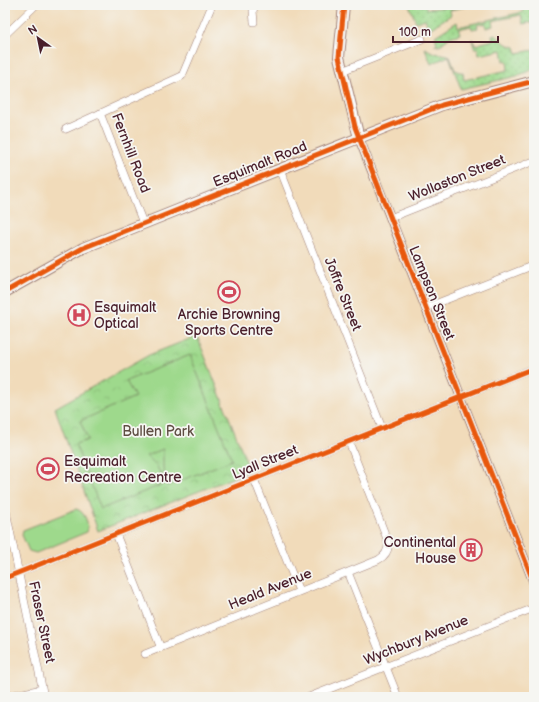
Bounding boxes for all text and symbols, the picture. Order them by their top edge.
north arrow [18,18,58,58]
scale bar [393,18,498,44]
text: N [26,22,40,38]
text: 100 m [399,25,431,40]
street label: Fernhill Road [108,111,154,195]
street label: Esquimalt Road [210,137,310,191]
street label: Wollaston Street [406,151,508,205]
street label: Lampson Street [405,243,459,343]
street label: Joffre Street [321,255,366,334]
sports icon: Archie Browning Sports Centre [216,279,242,305]
place label: Esquimalt Optical [94,299,157,332]
hospital icon: Esquimalt Optical [66,302,92,328]
place label: Archie Browning Sports Centre [178,306,280,339]
park label: Bullen Park [122,423,194,440]
street label: Lyall Street [230,441,301,483]
place label: Esquimalt Recreation Centre [64,453,181,486]
sports icon: Esquimalt Recreation Centre [35,456,61,482]
place label: Continental House [384,534,456,567]
building icon: Continental House [458,537,484,563]
street label: Heald Avenue [226,565,314,613]
street label: Fraser Street [25,580,59,665]
street label: Wychbury Avenue [361,611,471,669]

